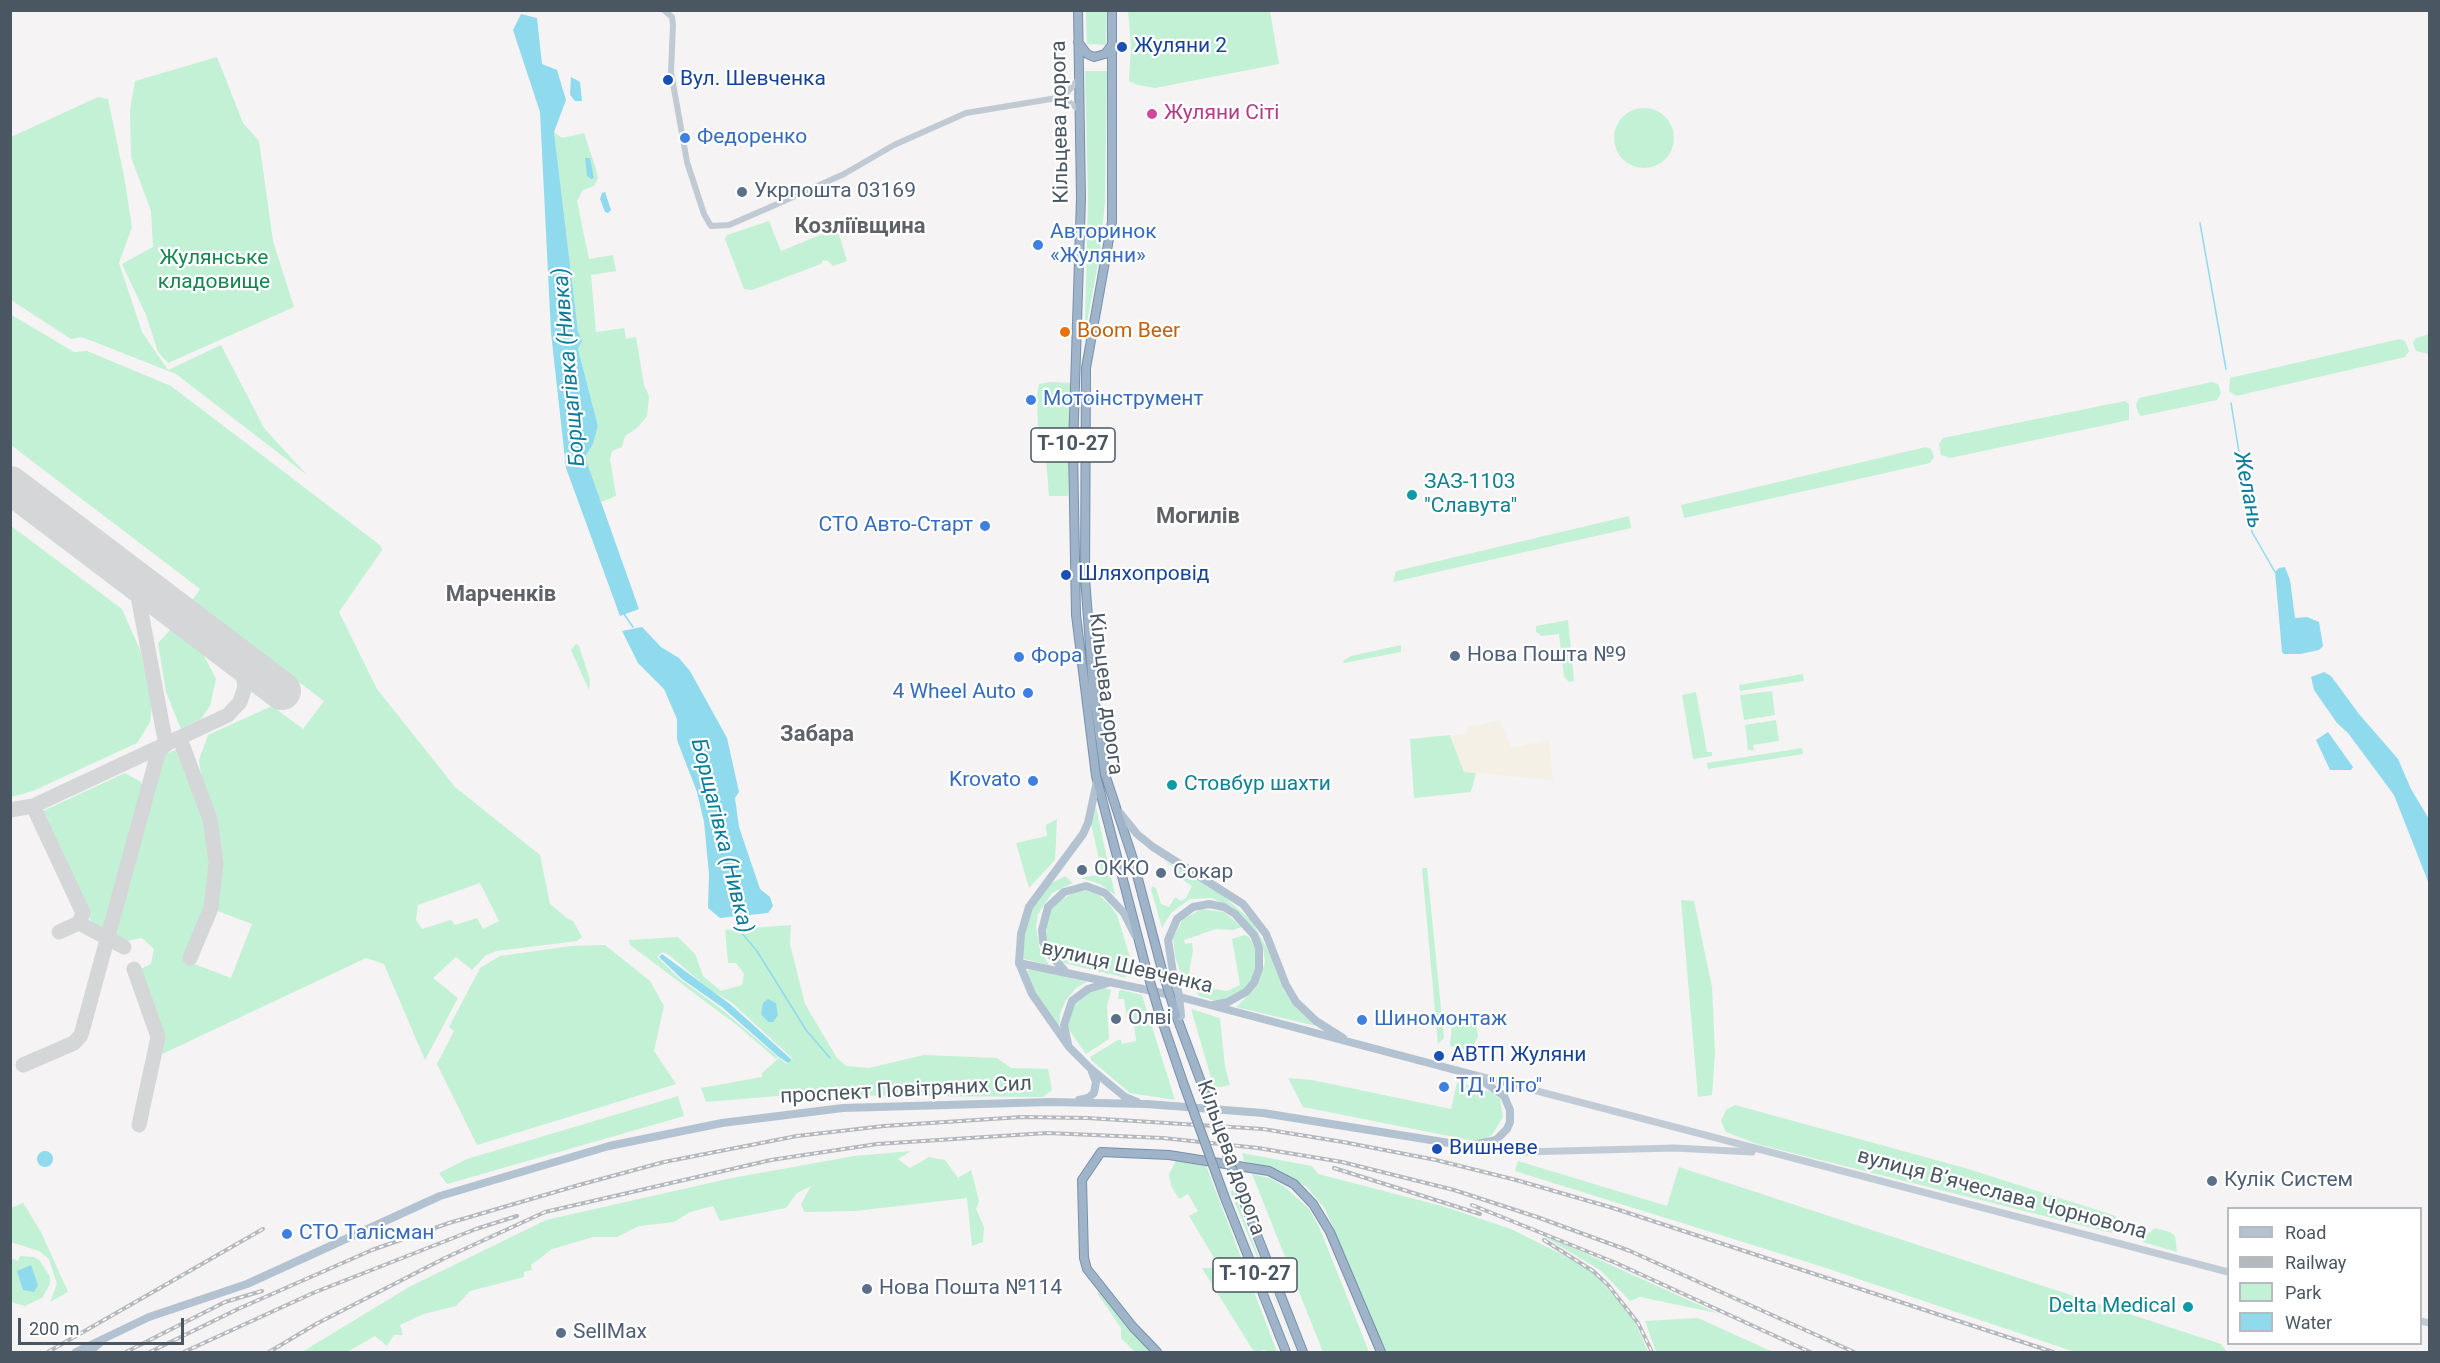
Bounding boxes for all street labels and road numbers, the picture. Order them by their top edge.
street label: Кільцева дорога [1047,40,1075,204]
road number: Т-10-27 [1031,428,1115,462]
street label: Кільцева дорога [1083,612,1127,776]
street label: вулиця Шевченка [1039,936,1215,1000]
street label: проспект Повітряних Сил [779,1072,1033,1110]
street label: Кільцева дорога [1190,1077,1270,1239]
street label: вулиця Вʼячеслава Чорновола [1854,1144,2150,1246]
road number: Т-10-27 [1213,1258,1297,1292]

